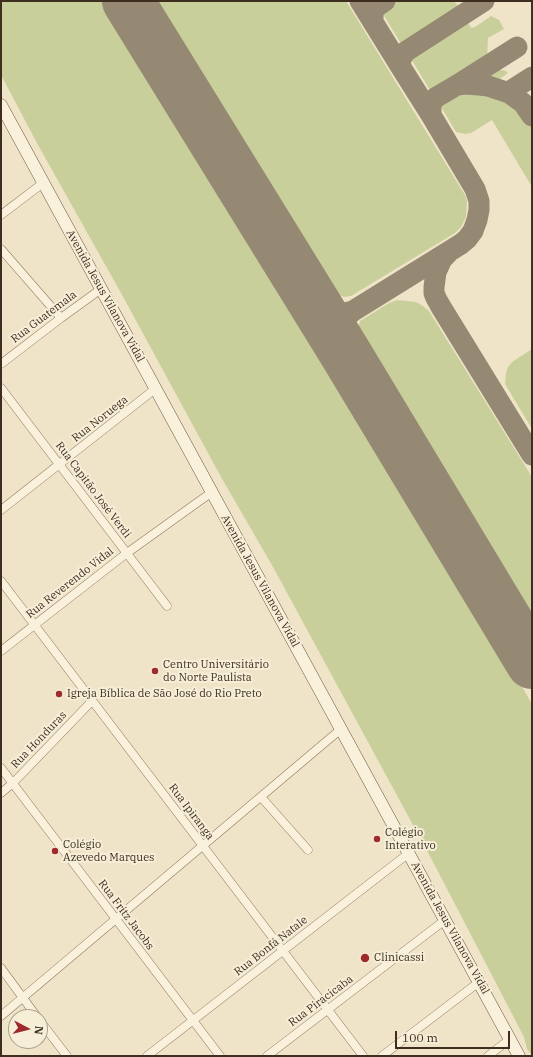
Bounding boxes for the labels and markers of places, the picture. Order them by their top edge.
place label: Centro Universitário do Norte Paulista [163,658,269,684]
marker: Centro Universitário do Norte Paulista [150,666,160,676]
place label: Igreja Bíblica de São José do Rio Preto [67,687,262,701]
marker: Igreja Bíblica de São José do Rio Preto [54,689,64,699]
place label: Colégio Interativo [385,826,436,852]
marker: Colégio Interativo [372,834,382,844]
place label: Colégio Azevedo Marques [63,838,154,864]
marker: Colégio Azevedo Marques [50,846,60,856]
place label: Clinicassi [374,951,424,965]
marker: Clinicassi [359,952,371,964]

